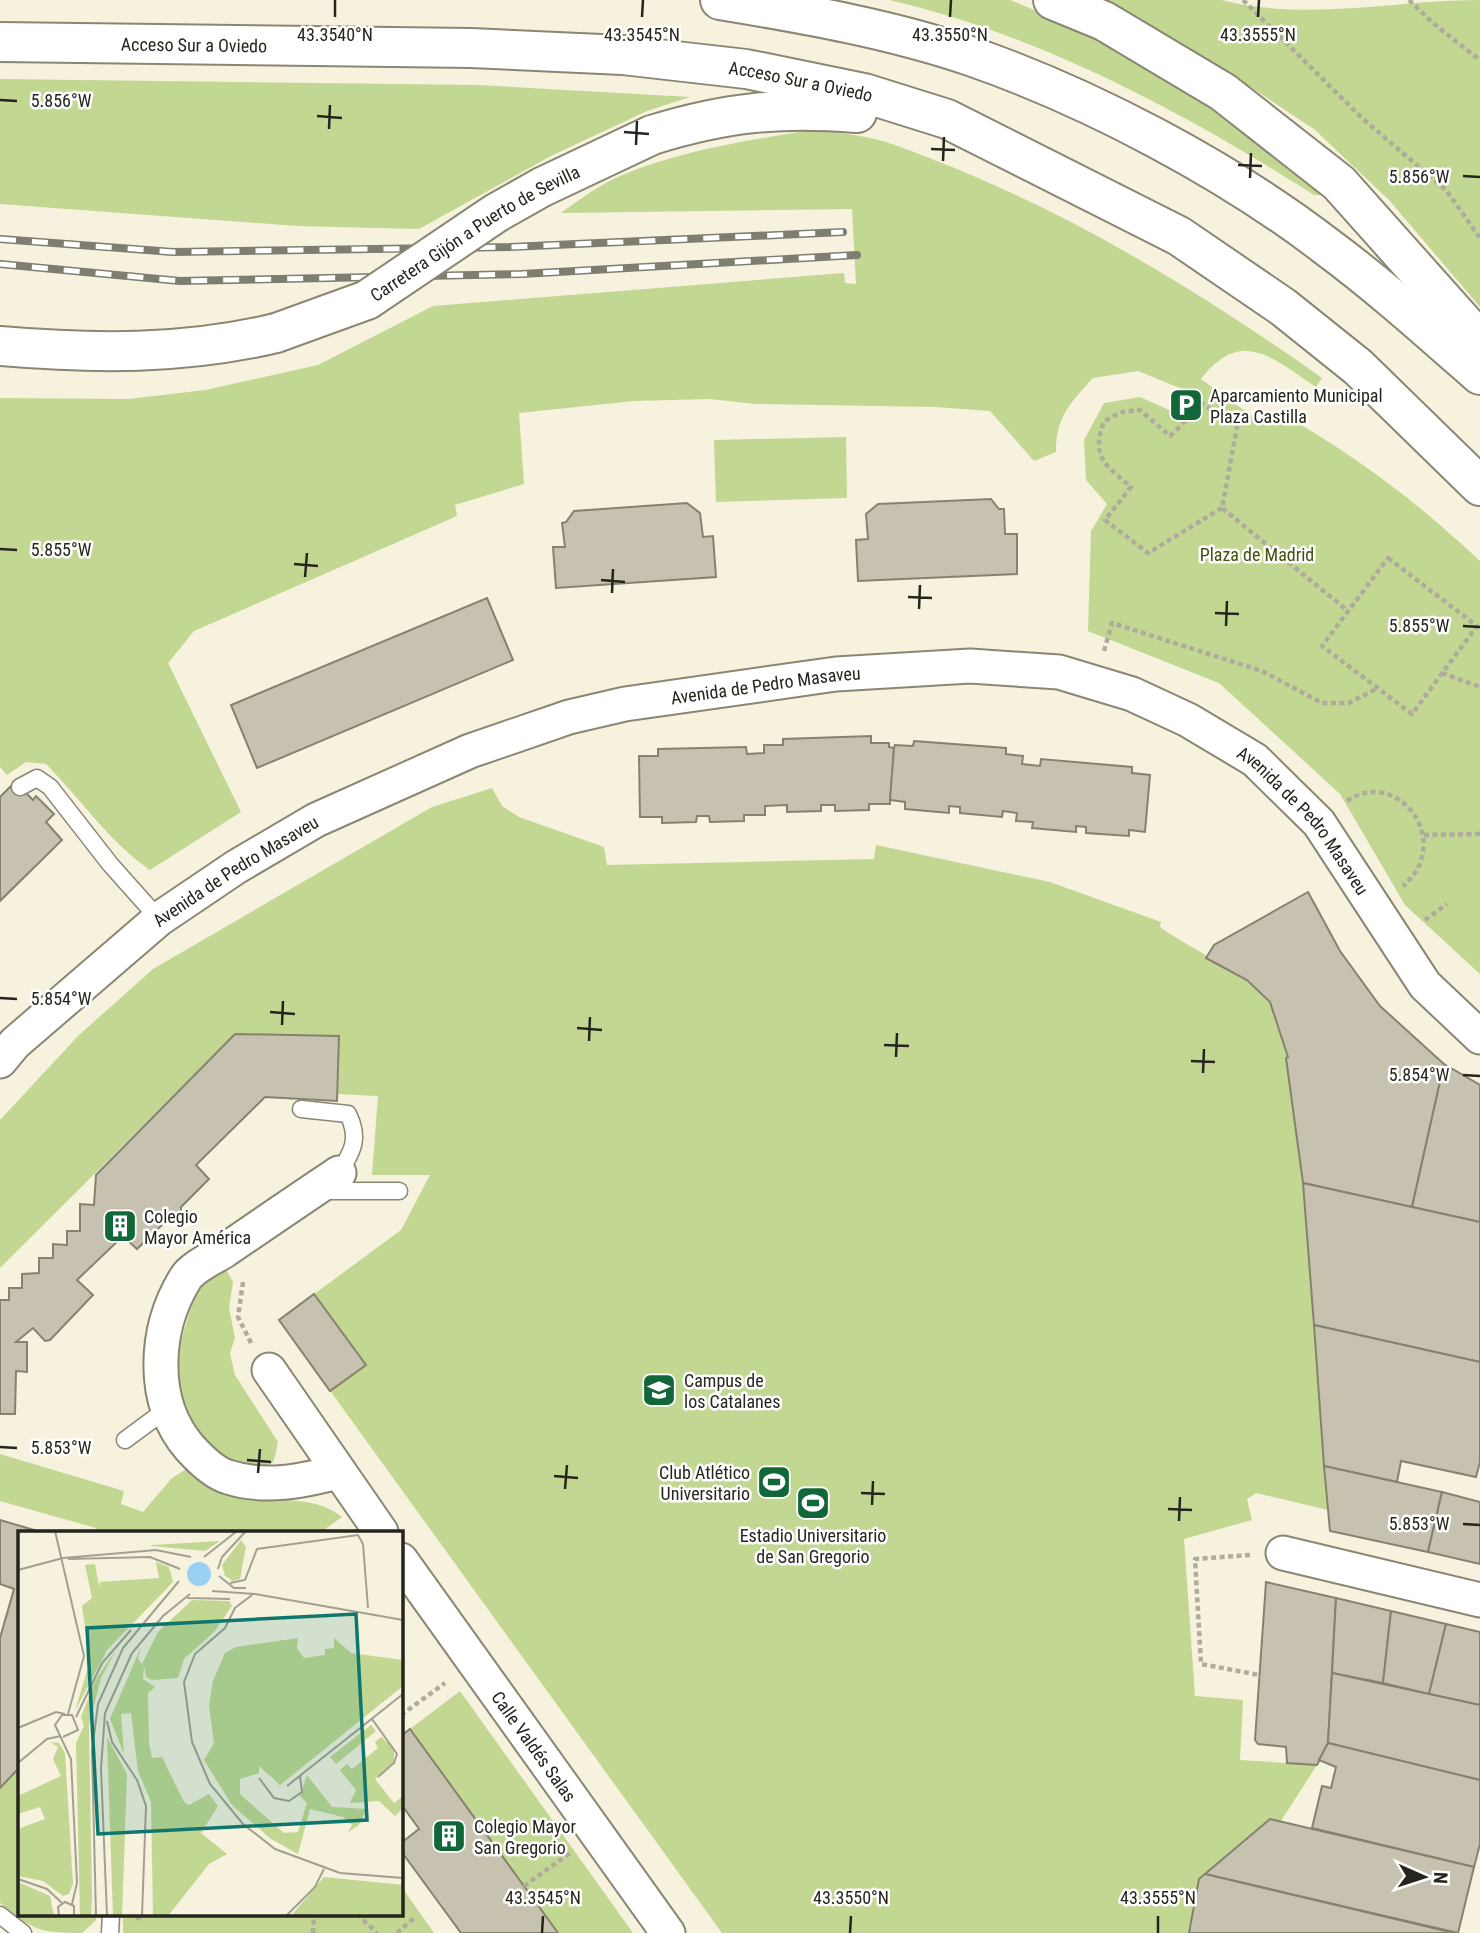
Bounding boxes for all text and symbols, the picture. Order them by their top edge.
text: 43.3540°N [297,24,373,45]
text: 43.3545°N [604,24,680,45]
text: 43.3550°N [912,24,988,45]
text: 43.3555°N [1220,24,1296,45]
street label: Acceso Sur a Oviedo [121,33,267,56]
street label: Acceso Sur a Oviedo [728,57,876,106]
text: 5.856°W [31,90,92,111]
street label: Carretera Gijón a Puerto de Sevilla [366,160,583,305]
text: 5.856°W [1389,166,1450,187]
place label: Aparcamiento Municipal Plaza Castilla [1210,385,1383,427]
parking icon: Aparcamiento Municipal Plaza Castilla [1167,386,1205,424]
text: 5.855°W [31,539,92,560]
park label: Plaza de Madrid [1200,544,1314,565]
text: 5.855°W [1389,615,1450,636]
street label: Avenida de Pedro Masaveu [669,662,861,708]
street label: Avenida de Pedro Masaveu [1234,742,1373,898]
street label: Avenida de Pedro Masaveu [148,811,322,930]
text: 5.854°W [31,988,92,1009]
text: 5.854°W [1389,1064,1450,1085]
place label: Colegio Mayor América [144,1206,251,1248]
building icon: Colegio Mayor América [101,1207,139,1245]
place label: Campus de los Catalanes [684,1370,780,1412]
school or university icon: Campus de los Catalanes [640,1371,678,1409]
text: 5.853°W [31,1437,92,1458]
place label: Club Atlético Universitario [659,1462,750,1504]
sports icon: Club Atlético Universitario [755,1463,793,1501]
sports icon: Estadio Universitario de San Gregorio [794,1484,832,1522]
text: 5.853°W [1389,1513,1450,1534]
place label: Estadio Universitario de San Gregorio [740,1525,886,1567]
inset map [18,1531,402,1916]
street label: Calle Valdés Salas [488,1687,581,1806]
place label: Colegio Mayor San Gregorio [474,1816,576,1858]
building icon: Colegio Mayor San Gregorio [430,1817,468,1855]
north arrow [1389,1842,1459,1912]
text: N [1429,1871,1452,1884]
text: 43.3545°N [505,1887,581,1908]
text: 43.3550°N [813,1887,889,1908]
text: 43.3555°N [1120,1887,1196,1908]

